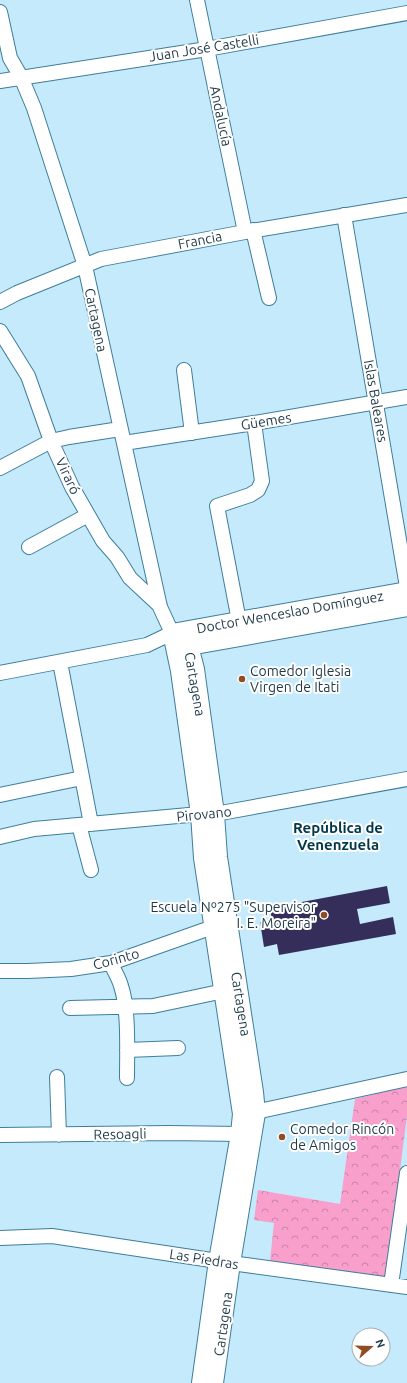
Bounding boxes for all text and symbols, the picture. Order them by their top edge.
street label: Juan José Castelli [148,31,260,65]
street label: Andalucía [207,84,235,148]
street label: Francia [177,228,223,252]
street label: Cartagena [81,287,111,353]
street label: Islas Baleares [361,358,391,444]
street label: Güemes [240,409,292,433]
street label: Viraró [53,455,83,497]
street label: Doctor Wenceslao Domínguez [195,588,385,636]
street label: Cartagena [181,651,209,717]
place label: Comedor Iglesia Virgen de Itati [250,663,351,695]
marker: Comedor Iglesia Virgen de Itati [237,674,247,684]
street label: Pirovano [176,803,232,825]
district label: República de Venenzuela [293,819,383,853]
place label: Escuela Nº275 "Supervisor I. E. Moreira" [150,899,317,931]
marker: Escuela Nº275 "Supervisor I. E. Moreira" [319,910,329,920]
street label: Corinto [91,945,141,973]
street label: Cartagena [228,971,254,1037]
place label: Comedor Rincón de Amigos [290,1121,394,1153]
street label: Resoagli [93,1126,147,1142]
marker: Comedor Rincón de Amigos [277,1132,287,1142]
street label: Las Piedras [168,1246,240,1272]
street label: Cartagena [211,1291,235,1357]
north arrow [351,1327,391,1367]
text: N [373,1338,387,1349]

